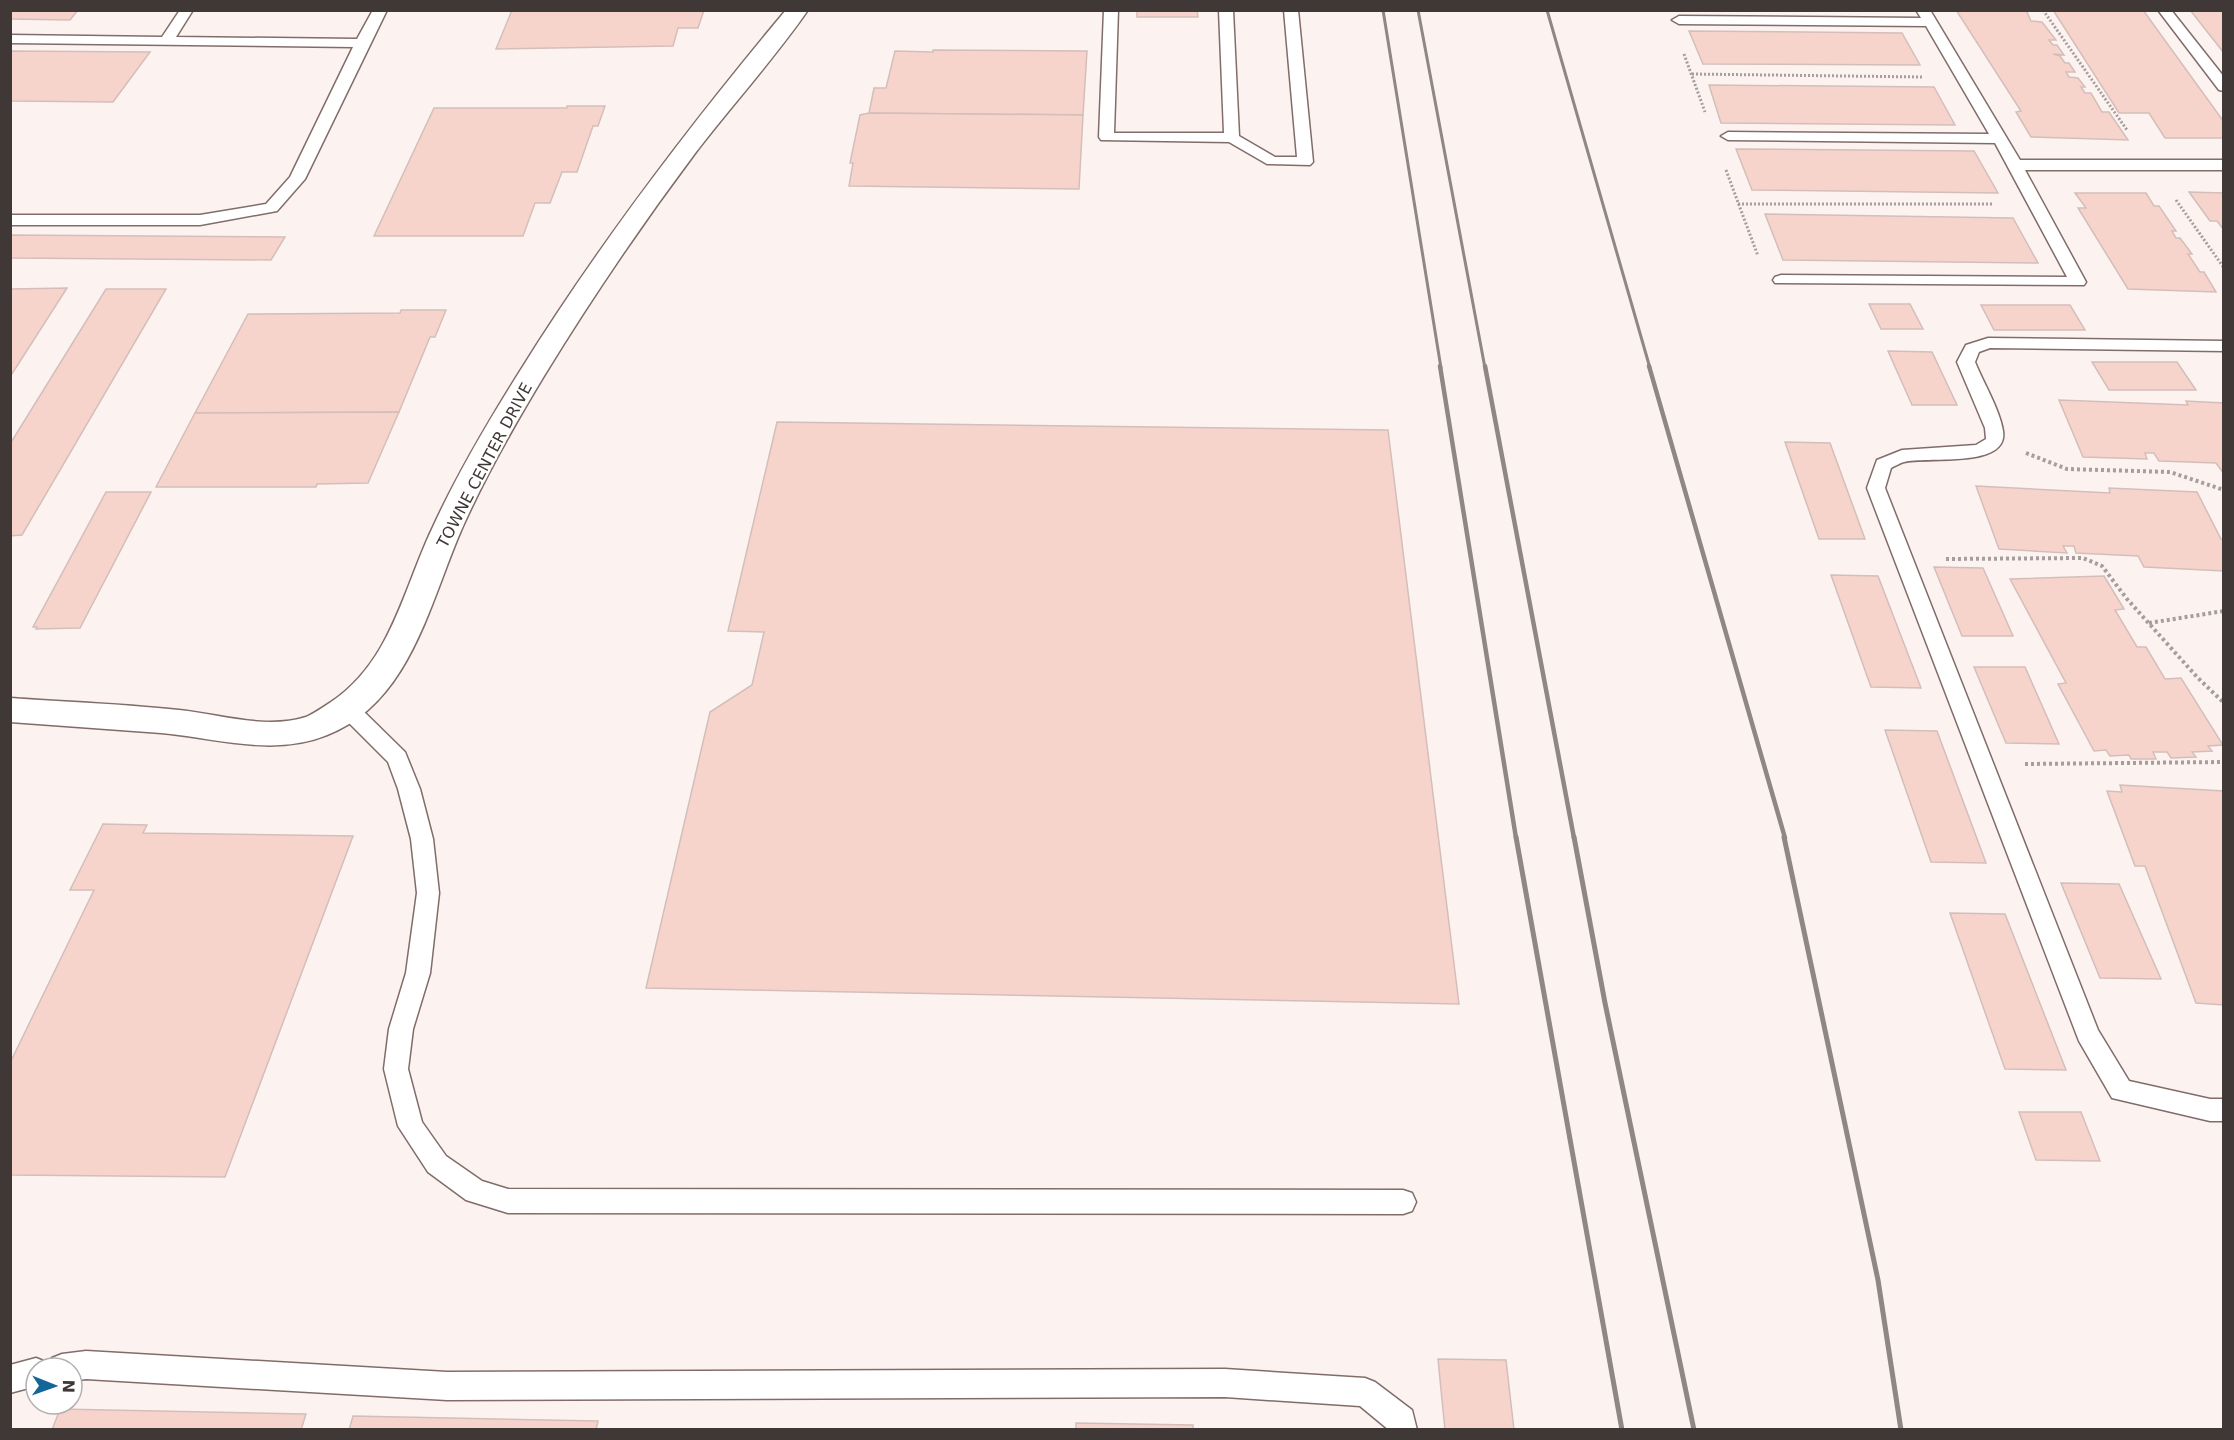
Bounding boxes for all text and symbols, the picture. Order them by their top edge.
street label: TOWNE CENTER DRIVE [432,380,536,552]
north arrow [24,1356,84,1416]
text: N [59,1379,78,1393]

